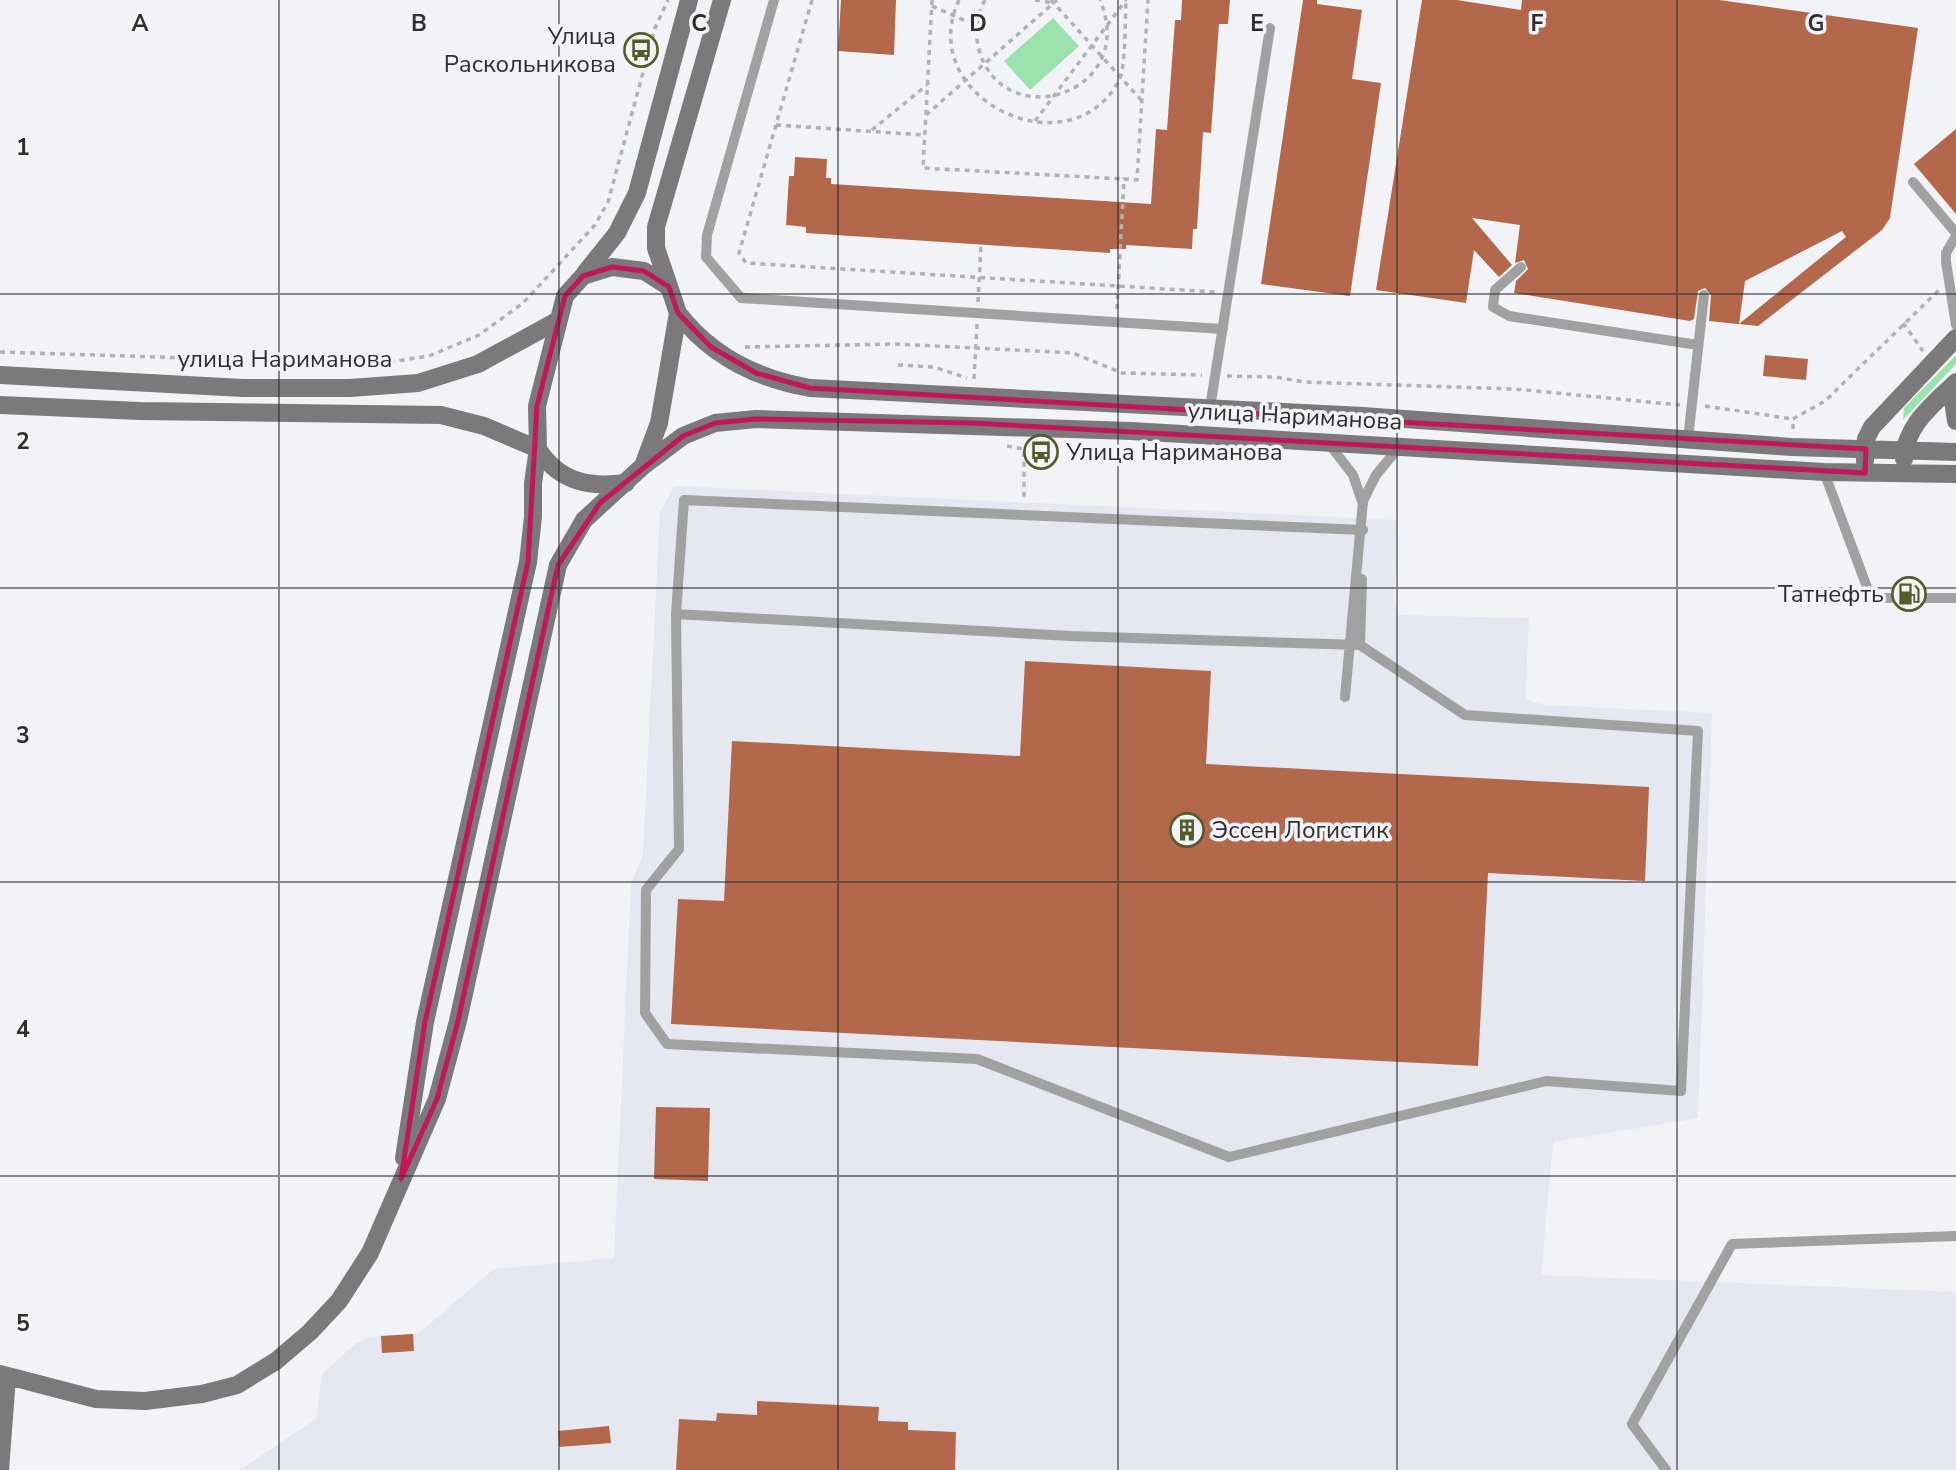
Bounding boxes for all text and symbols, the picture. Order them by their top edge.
text: A [131,8,149,39]
text: B [411,8,427,39]
text: C [691,8,707,39]
text: D [969,8,987,39]
text: E [1250,8,1264,39]
text: F [1531,8,1544,39]
text: G [1808,8,1824,39]
place label: Улица Раскольникова [444,20,616,80]
bus stop icon: Улица Раскольникова [622,31,660,69]
text: 1 [16,132,30,163]
street label: улица Нариманова [177,343,393,375]
street label: улица Нариманова [1187,394,1403,438]
text: 2 [16,426,30,457]
bus stop icon: Улица Нариманова [1022,433,1060,471]
place label: Улица Нариманова [1065,436,1283,468]
fuel station icon: Татнефть [1890,575,1928,613]
place label: Татнефть [1778,578,1884,610]
text: 3 [16,720,30,751]
building icon: Эссен Логистик [1168,811,1206,849]
place label: Эссен Логистик [1212,814,1389,846]
text: 4 [16,1014,30,1045]
text: 5 [16,1308,30,1339]

